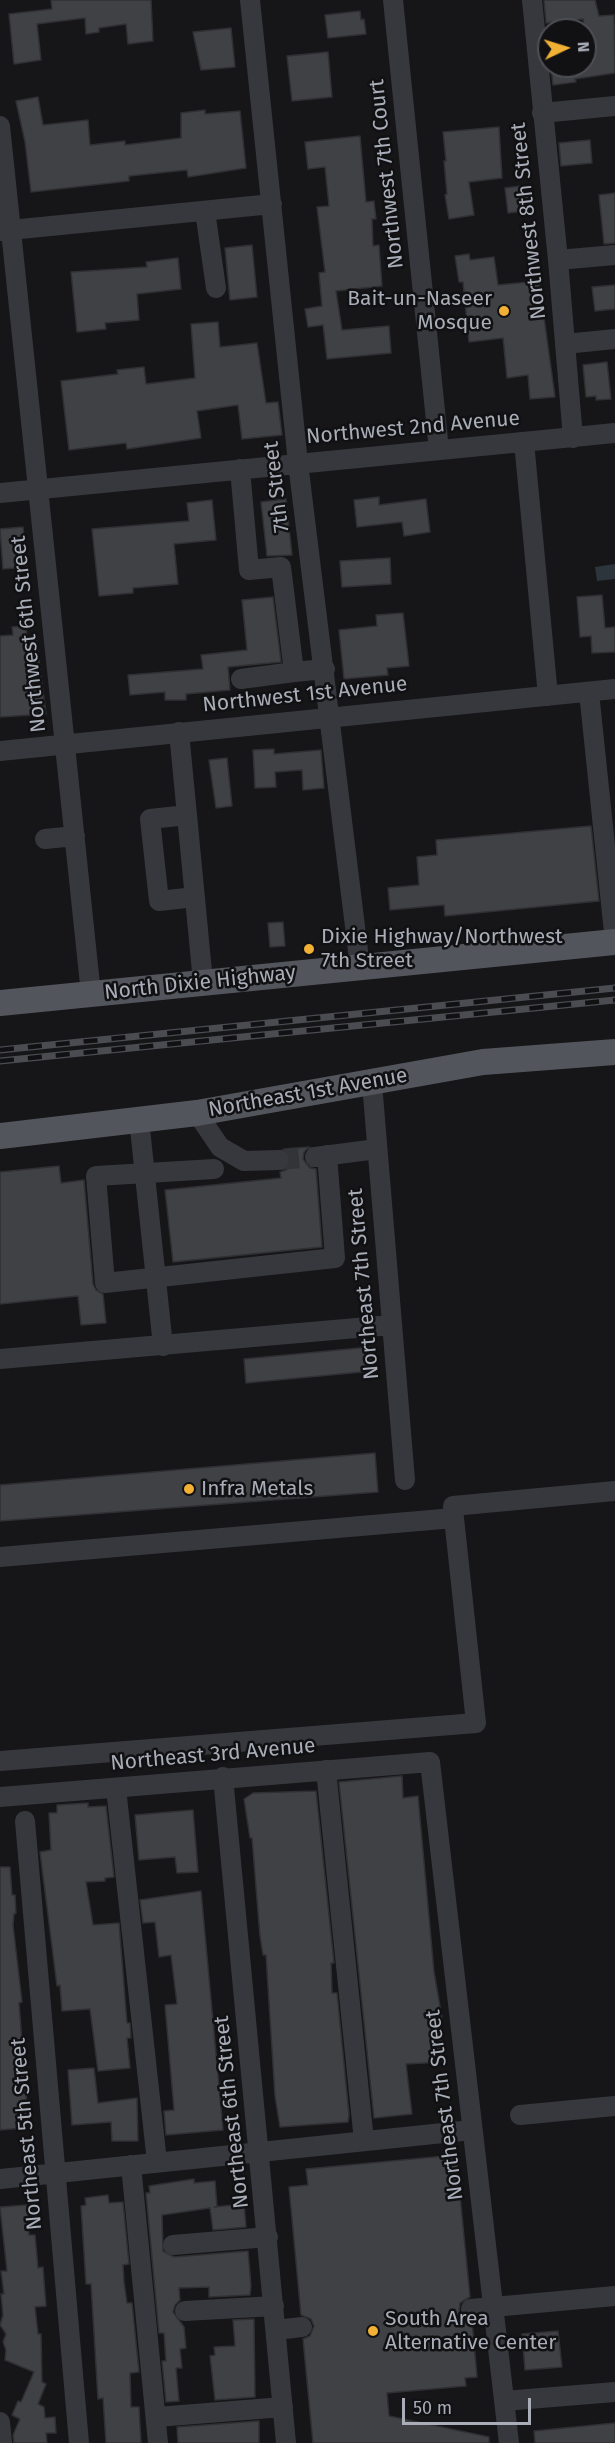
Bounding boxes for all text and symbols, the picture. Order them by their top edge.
north arrow [537,18,597,78]
text: N [574,41,593,53]
street label: Northwest 7th Court [365,78,409,270]
street label: Northwest 8th Street [506,121,552,321]
place label: Bait-un-Naseer Mosque [347,286,492,336]
marker: Bait-un-Naseer Mosque [497,304,511,318]
street label: Northwest 2nd Avenue [305,406,521,450]
street label: 7th Street [259,440,295,534]
street label: Northwest 6th Street [6,534,52,734]
street label: Northwest 1st Avenue [201,672,409,718]
place label: Dixie Highway/Northwest 7th Street [321,924,563,974]
marker: Dixie Highway/Northwest 7th Street [302,942,316,956]
street label: North Dixie Highway [103,960,297,1006]
street label: Northeast 1st Avenue [206,1063,410,1123]
street label: Northeast 7th Street [343,1187,385,1381]
place label: Infra Metals [201,1476,313,1502]
marker: Infra Metals [182,1482,196,1496]
street label: Northeast 3rd Avenue [109,1733,317,1777]
street label: Northeast 7th Street [421,2008,469,2202]
street label: Northeast 6th Street [209,2014,255,2210]
street label: Northeast 5th Street [6,2037,48,2231]
place label: South Area Alternative Center [385,2306,556,2356]
marker: South Area Alternative Center [366,2324,380,2338]
scale bar [405,2386,534,2424]
text: 50 m [413,2397,452,2419]

